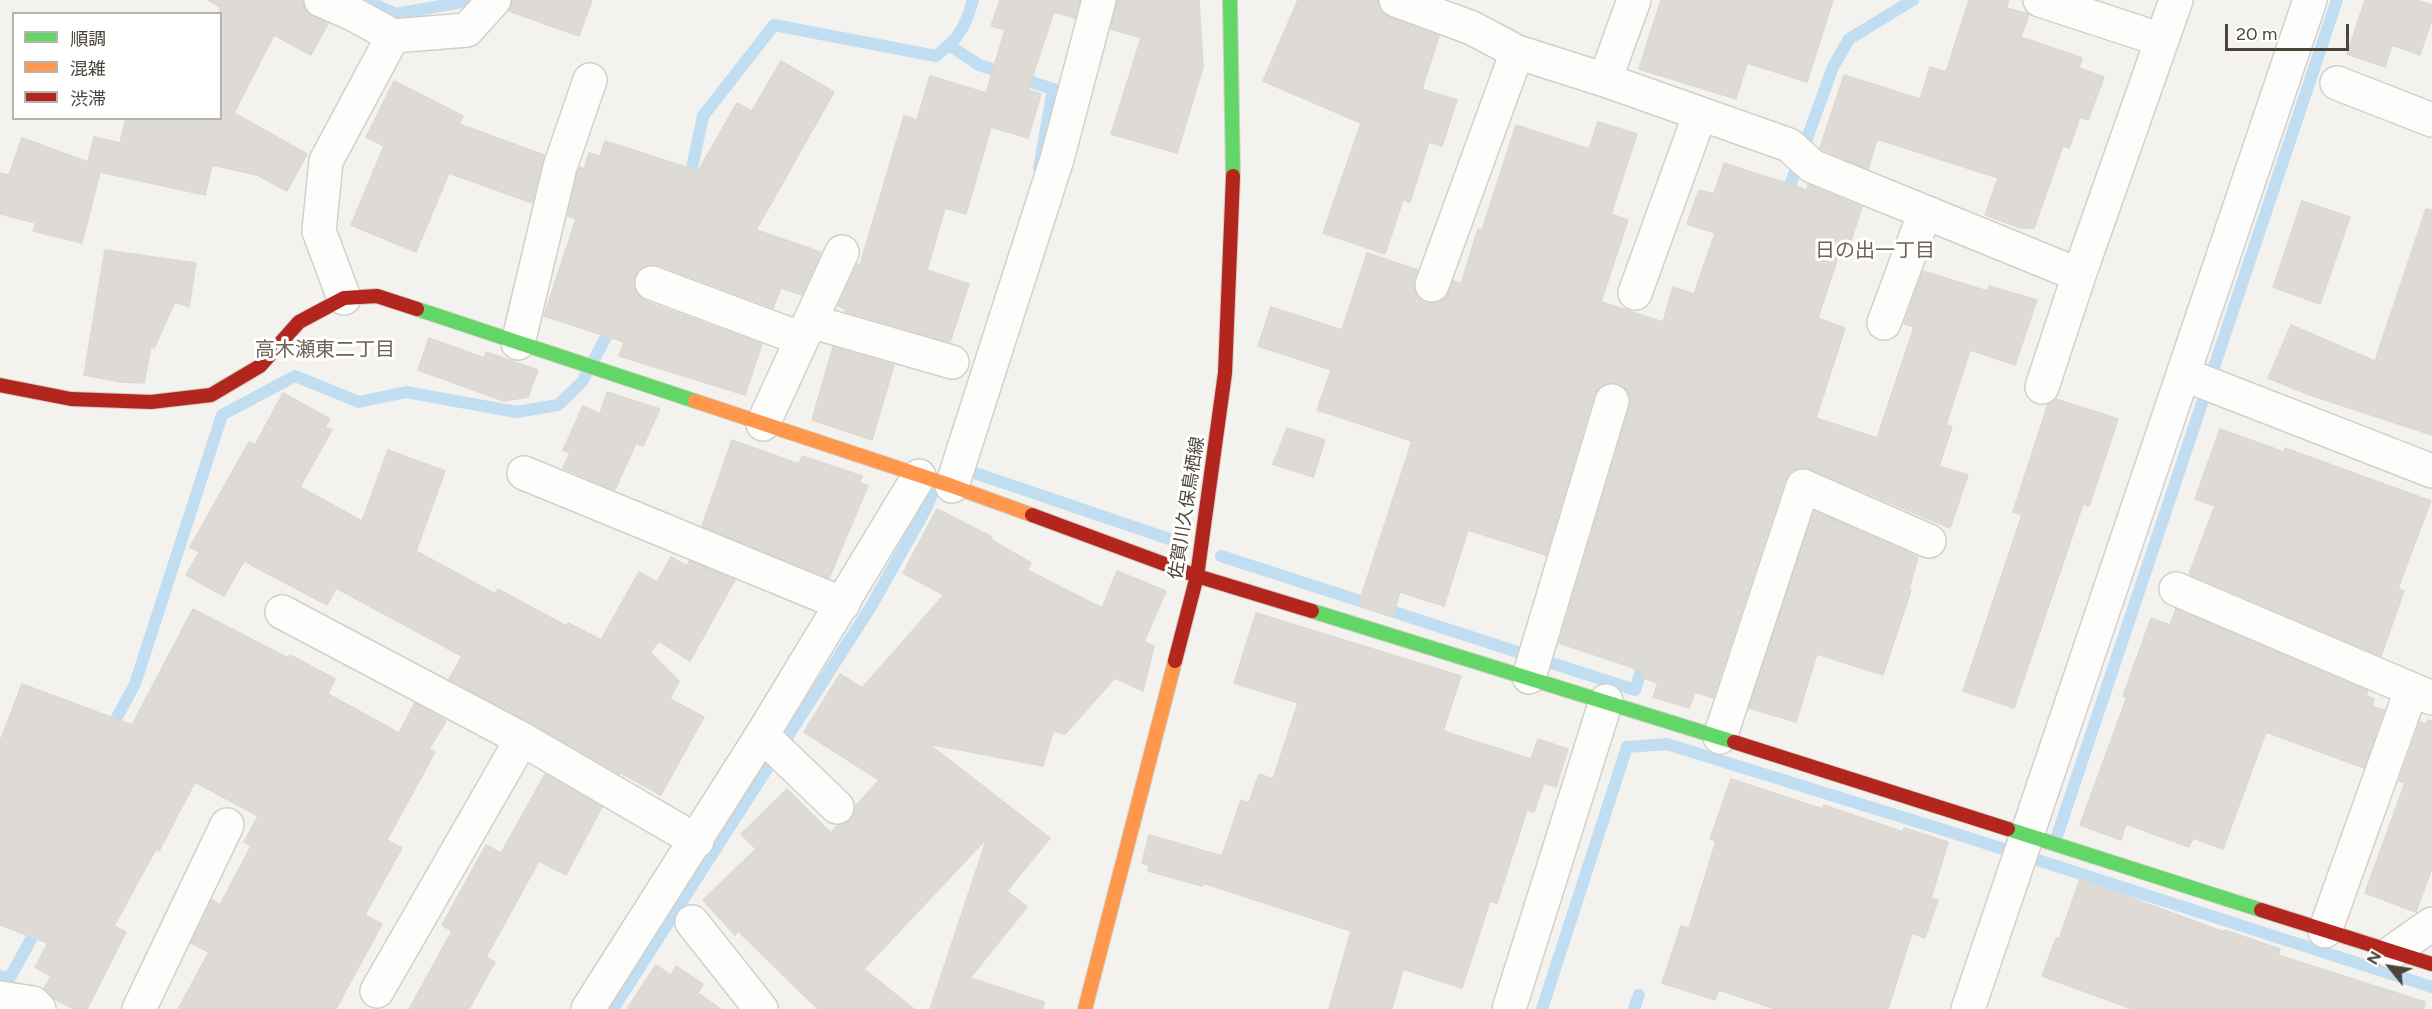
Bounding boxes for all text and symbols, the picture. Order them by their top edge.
legend [12,12,222,120]
scale bar [2228,12,2352,50]
text: 20 m [2236,23,2277,45]
text: 順調 [70,28,106,50]
text: 混雑 [70,58,106,80]
text: 渋滞 [70,88,106,110]
district label: 日の出一丁目 [1815,239,1935,263]
district label: 高木瀬東二丁目 [255,338,395,362]
street label: 佐賀川久保鳥栖線 [1165,435,1209,581]
north arrow [2360,937,2420,997]
text: N [2363,948,2385,968]

